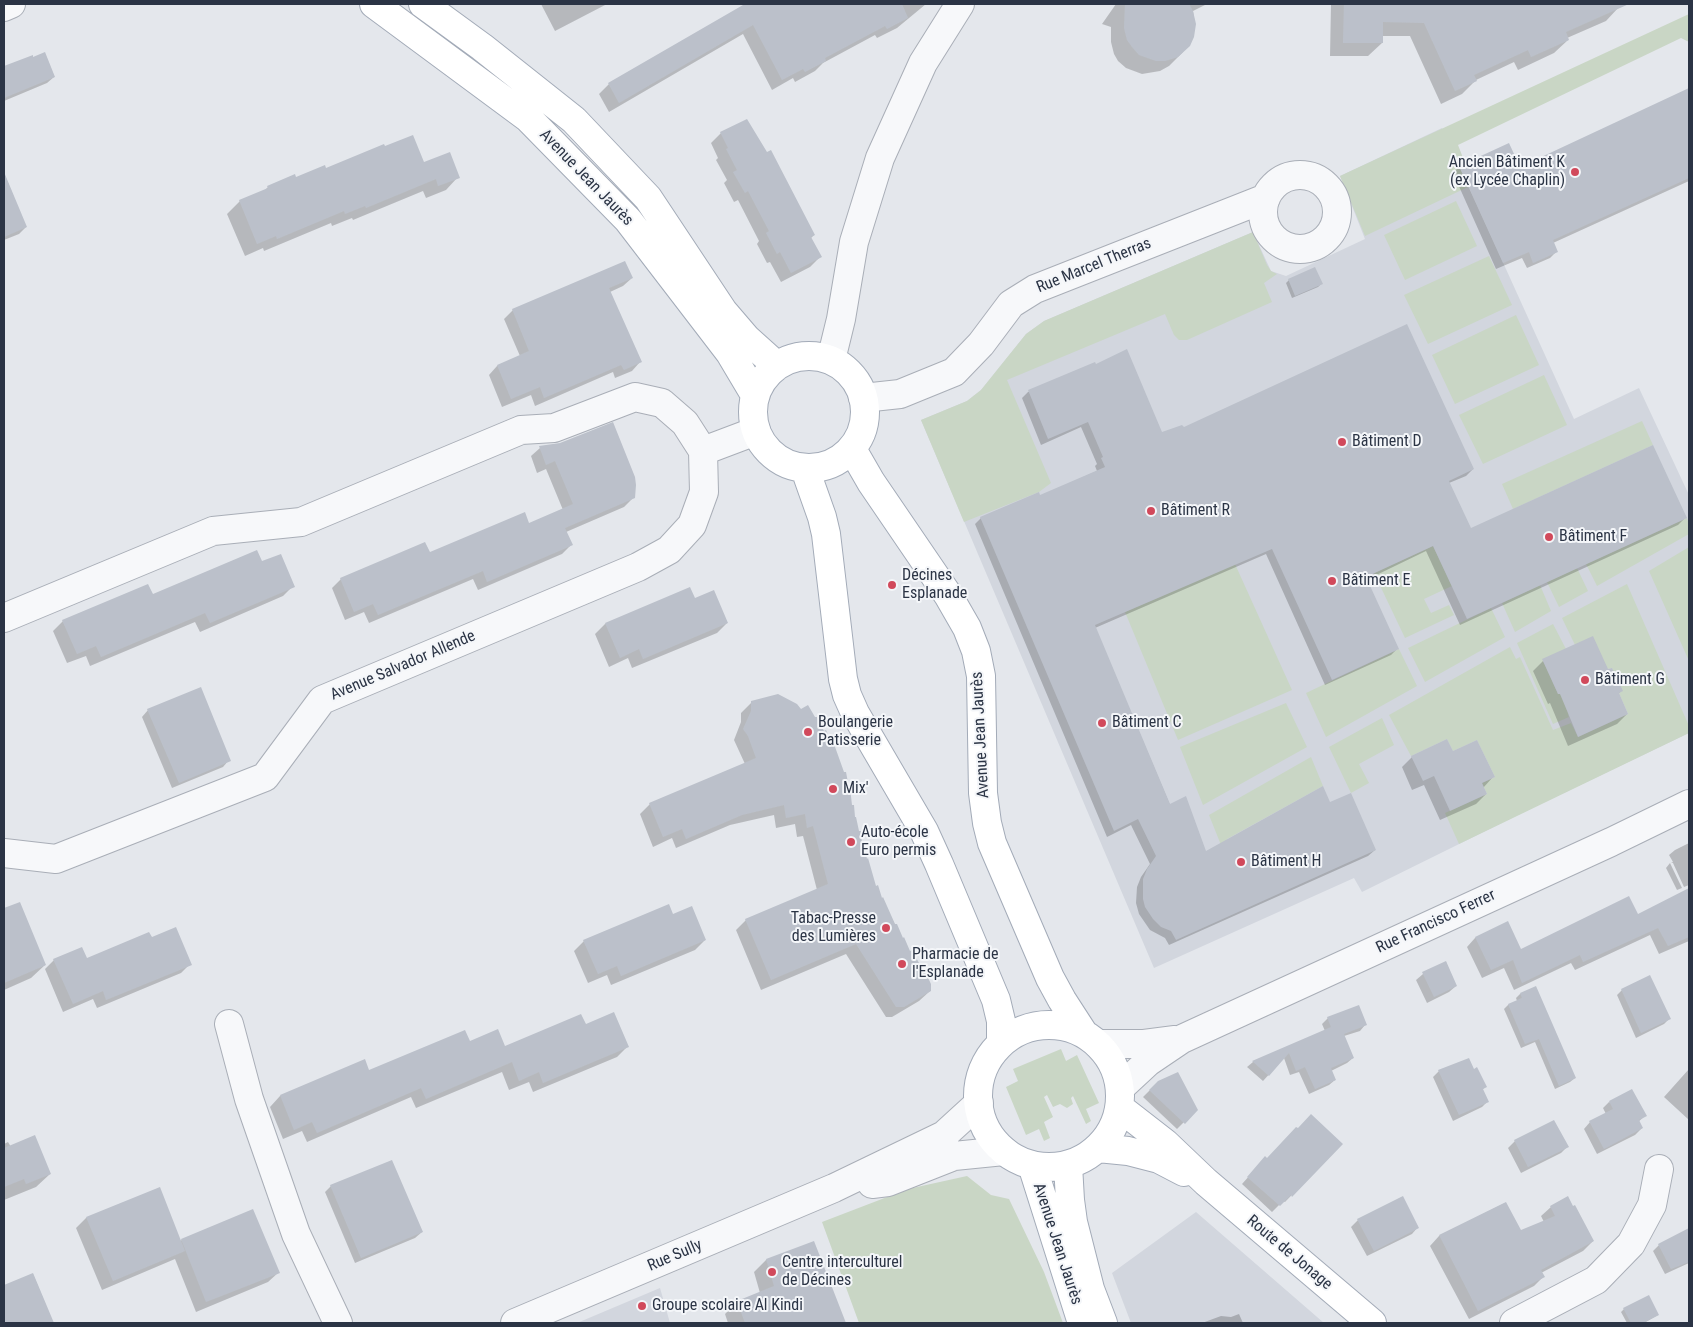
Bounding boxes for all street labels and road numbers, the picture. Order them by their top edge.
street label: Avenue Jean Jaurès [535,126,637,230]
street label: Rue Marcel Therras [1034,234,1154,298]
street label: Avenue Salvador Allende [328,627,478,705]
street label: Avenue Jean Jaurès [968,671,994,799]
street label: Rue Francisco Ferrer [1373,886,1499,958]
street label: Avenue Jean Jaurès [1028,1181,1086,1307]
street label: Route de Jonage [1242,1212,1336,1294]
street label: Rue Sully [645,1236,705,1276]

